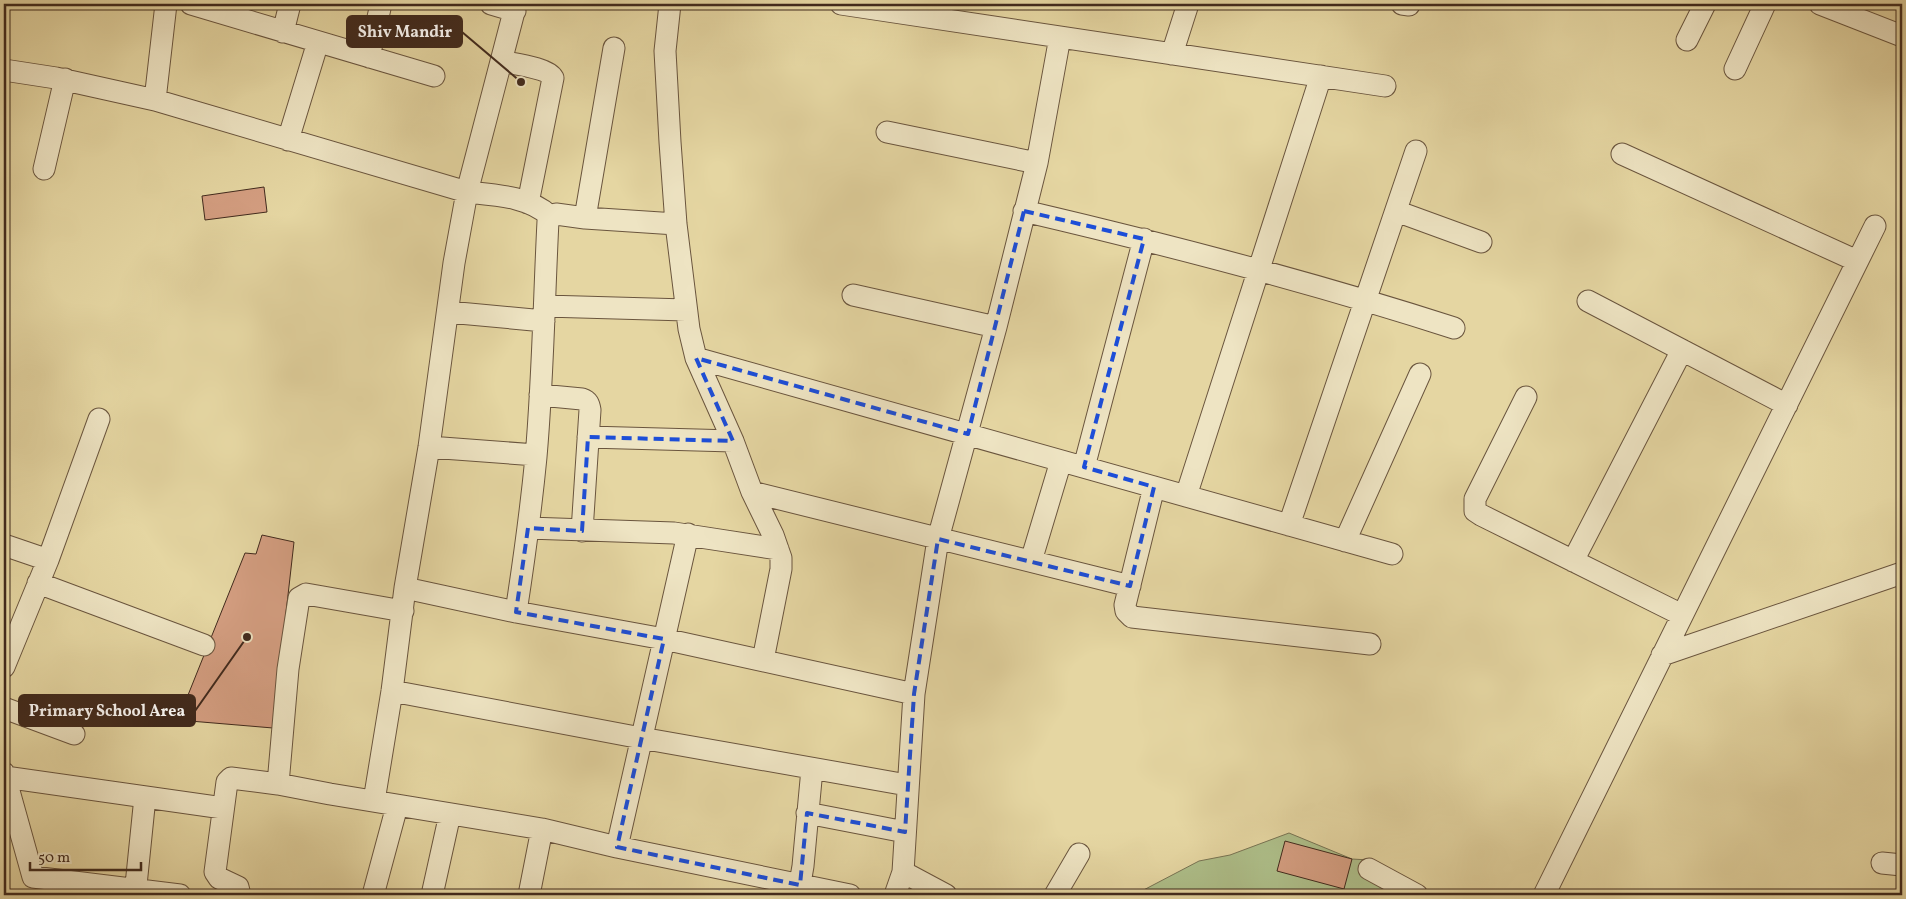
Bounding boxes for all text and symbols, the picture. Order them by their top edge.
callout: Shiv Mandir [347,16,462,47]
text: Shiv Mandir [358,22,453,44]
callout: Primary School Area [19,695,195,726]
text: Primary School Area [29,701,185,723]
scale bar [30,839,141,871]
text: 50 m [38,848,70,869]

